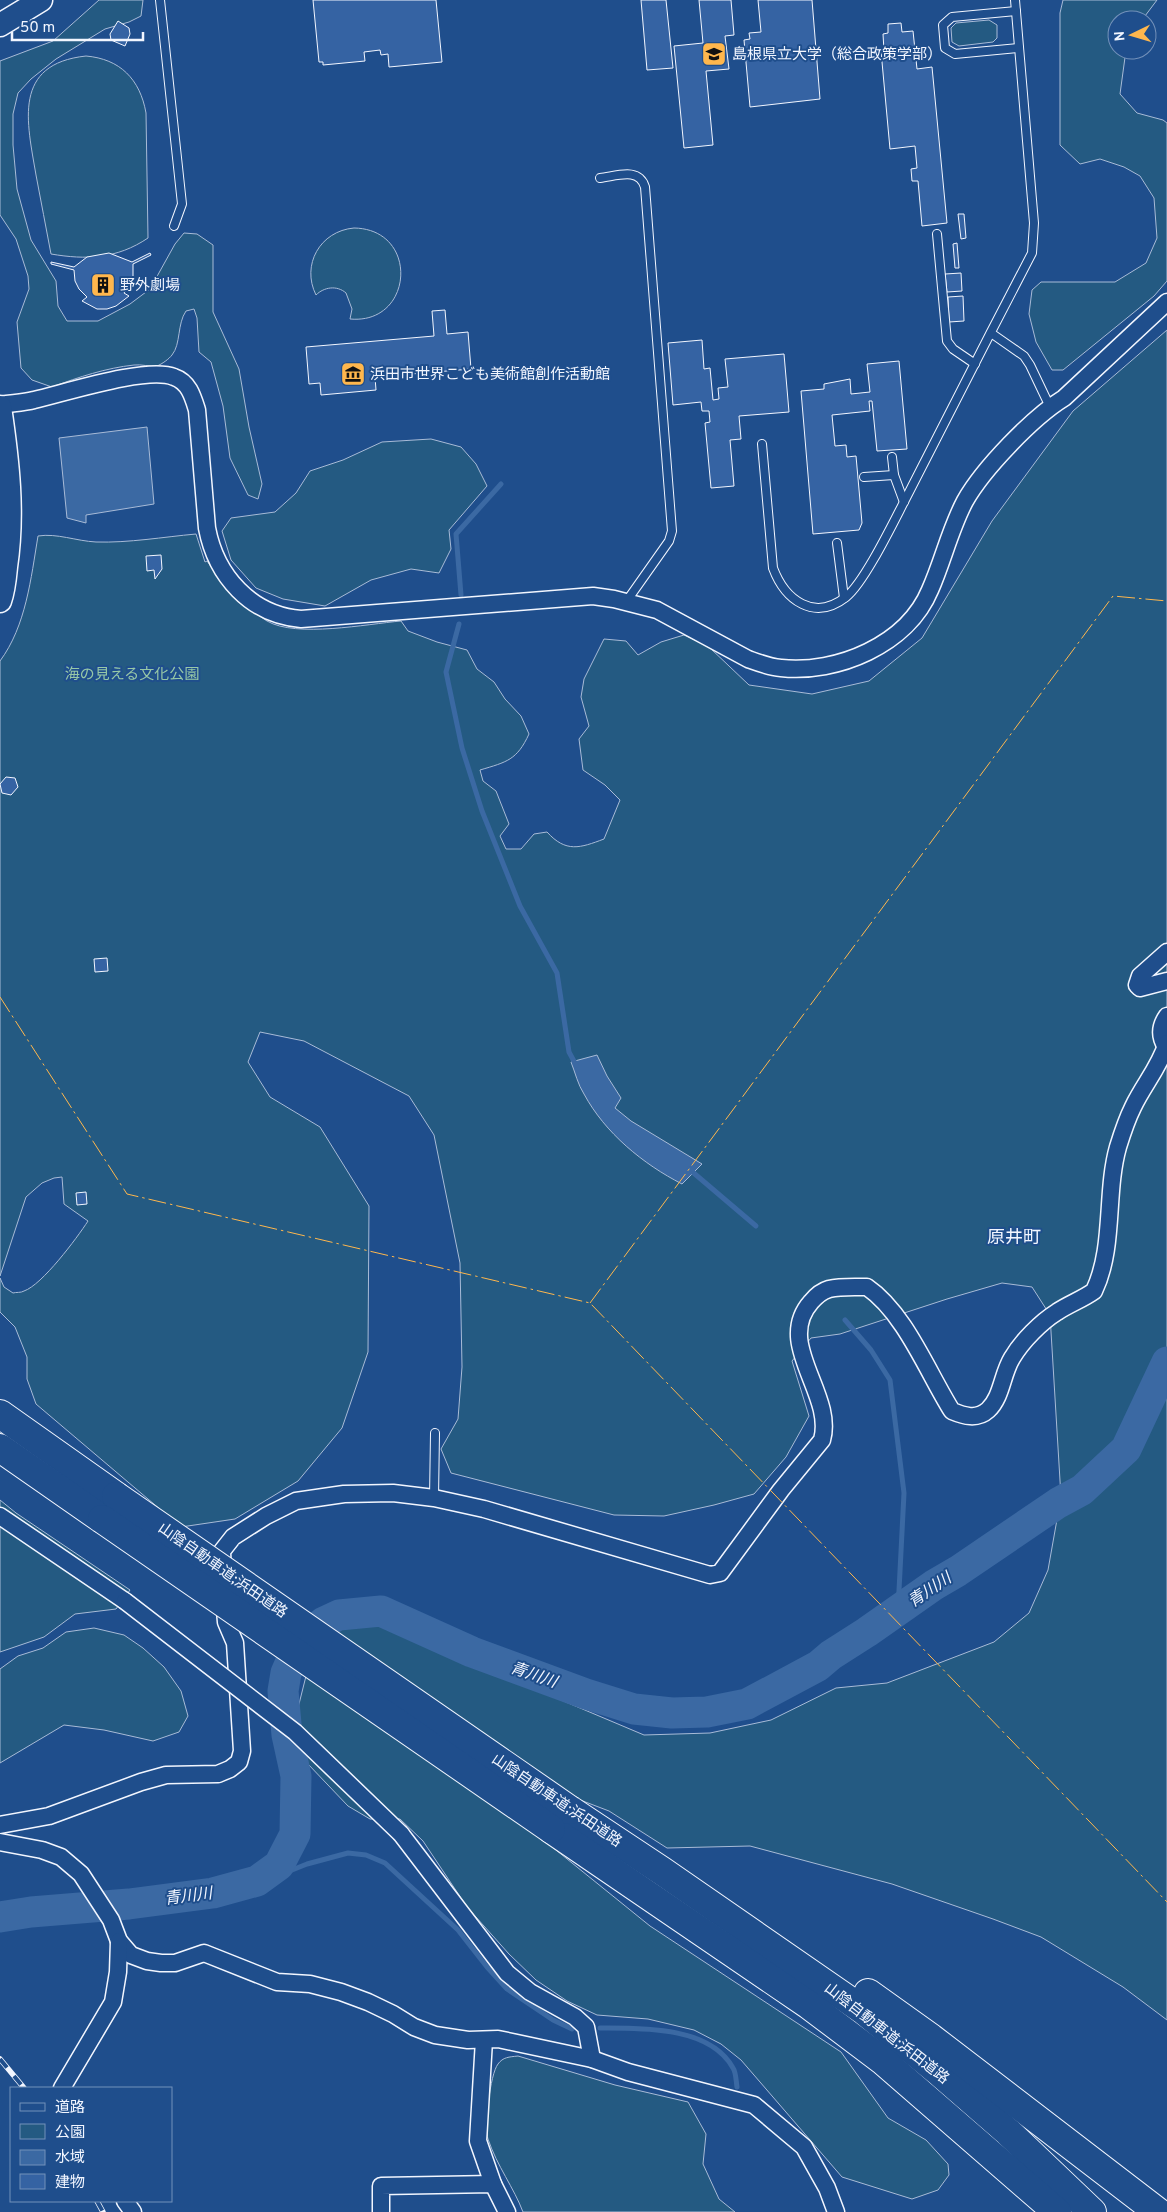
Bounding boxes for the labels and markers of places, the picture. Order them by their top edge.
school or university icon: 島根県立大学（総合政策学部） [701,41,727,67]
place label: 島根県立大学（総合政策学部） [732,46,942,65]
building icon: 野外劇場 [90,272,116,298]
place label: 野外劇場 [120,277,180,296]
museum icon: 浜田市世界こども美術館創作活動館 [340,361,366,387]
place label: 浜田市世界こども美術館創作活動館 [370,365,610,385]

